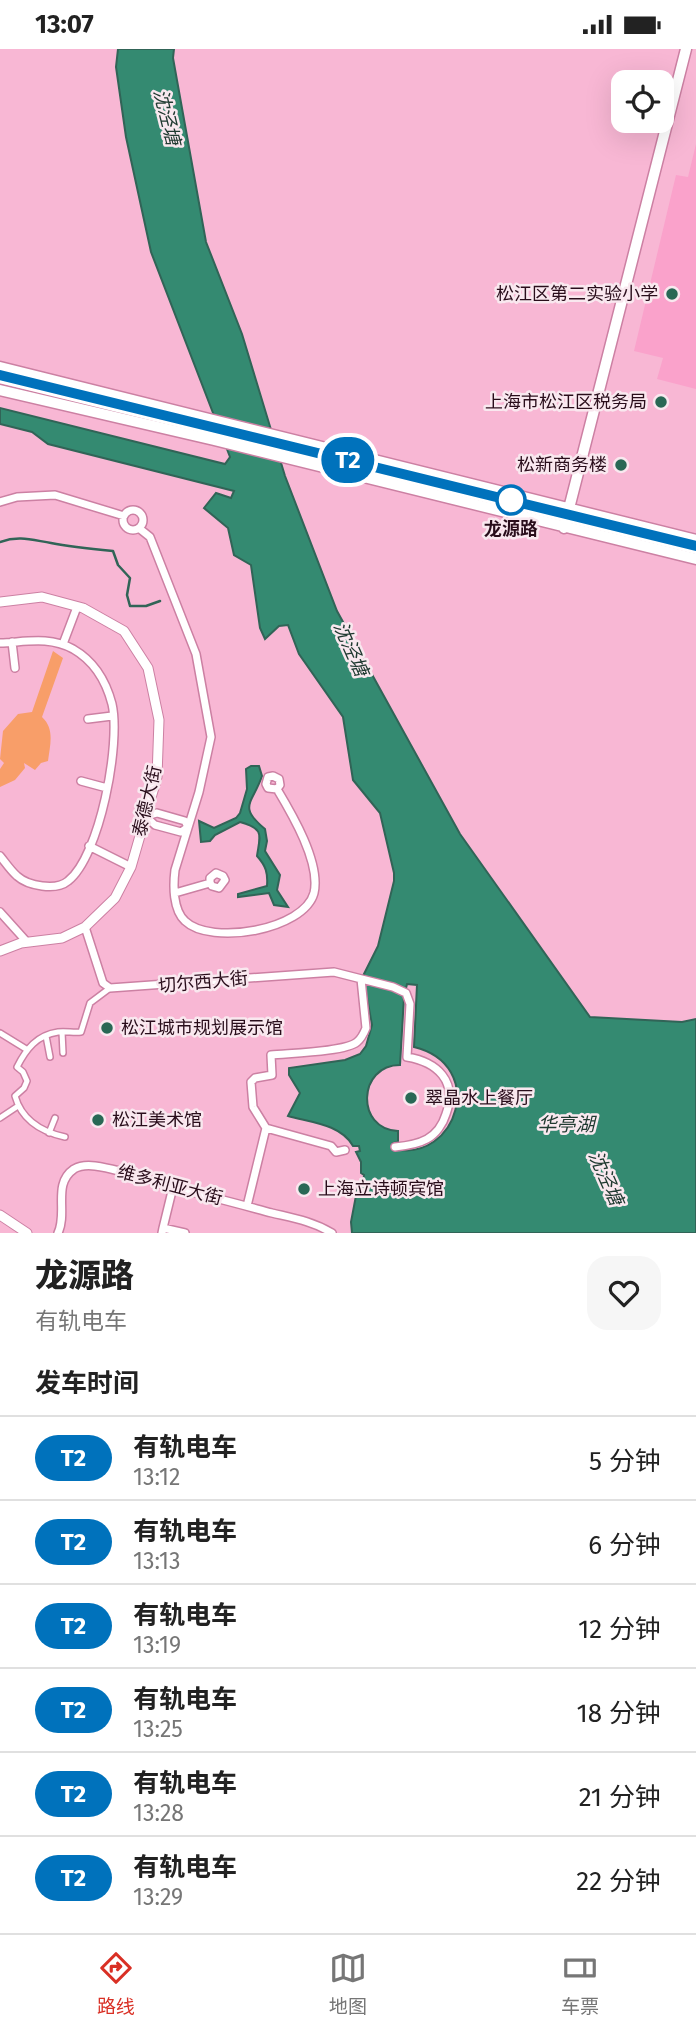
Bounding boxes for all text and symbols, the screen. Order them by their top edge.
text: 13:07 [35,9,94,40]
map controls [611,70,674,133]
button: locate [611,70,674,133]
water label: 沈泾塘 [149,87,186,150]
place label: 松江区第二实验小学 [496,283,658,305]
marker: 松江区第二实验小学 [664,286,680,302]
place label: 上海市松江区税务局 [485,391,647,413]
marker: 上海市松江区税务局 [653,394,669,410]
line badge: T2 [316,437,380,483]
text: T2 [335,446,361,474]
place label: 松新商务楼 [517,454,607,476]
marker: 松新商务楼 [613,457,629,473]
marker: 龙源路 [496,485,526,515]
place label: 龙源路 [484,518,538,540]
water label: 沈泾塘 [329,618,374,682]
street label: 泰德大街 [128,763,166,839]
street label: 切尔西大街 [157,967,249,997]
place label: 松江城市规划展示馆 [121,1017,283,1039]
marker: 松江城市规划展示馆 [99,1020,115,1036]
place label: 翠晶水上餐厅 [425,1087,533,1109]
marker: 翠晶水上餐厅 [403,1090,419,1106]
place label: 松江美术馆 [112,1109,202,1131]
marker: 松江美术馆 [90,1112,106,1128]
water label: 华亭湖 [537,1113,597,1136]
water label: 沈泾塘 [584,1147,629,1211]
street label: 维多利亚大街 [115,1160,225,1210]
place label: 上海立诗顿宾馆 [318,1178,444,1200]
marker: 上海立诗顿宾馆 [296,1181,312,1197]
text: 龙源路 [35,1256,134,1296]
button: heart [587,1256,661,1330]
text: 有轨电车 [35,1307,127,1335]
text: 发车时间 [35,1368,139,1399]
text: 有轨电车 [133,1432,237,1463]
text: T2 [61,1444,86,1472]
text: 5 分钟 [589,1446,661,1477]
text: 13:12 [133,1463,180,1491]
text: 有轨电车 [133,1516,237,1547]
text: T2 [61,1528,86,1556]
text: 6 分钟 [588,1530,661,1561]
text: 13:13 [133,1547,180,1575]
text: 有轨电车 [133,1600,237,1631]
text: T2 [61,1612,86,1640]
text: 12 分钟 [578,1614,661,1645]
text: 13:19 [133,1631,181,1659]
text: 有轨电车 [133,1684,237,1715]
text: T2 [61,1696,86,1724]
text: 18 分钟 [577,1698,661,1729]
text: 13:25 [133,1715,183,1743]
text: 有轨电车 [133,1768,237,1799]
text: T2 [61,1780,86,1808]
text: 21 分钟 [579,1782,661,1813]
text: 13:28 [133,1799,184,1827]
text: 有轨电车 [133,1852,237,1883]
text: T2 [61,1864,86,1892]
text: 22 分钟 [576,1866,661,1897]
text: 13:29 [133,1883,183,1911]
tab: 路线 [97,1949,135,2018]
tab: 地图 [329,1949,367,2018]
tab: 车票 [561,1949,599,2018]

